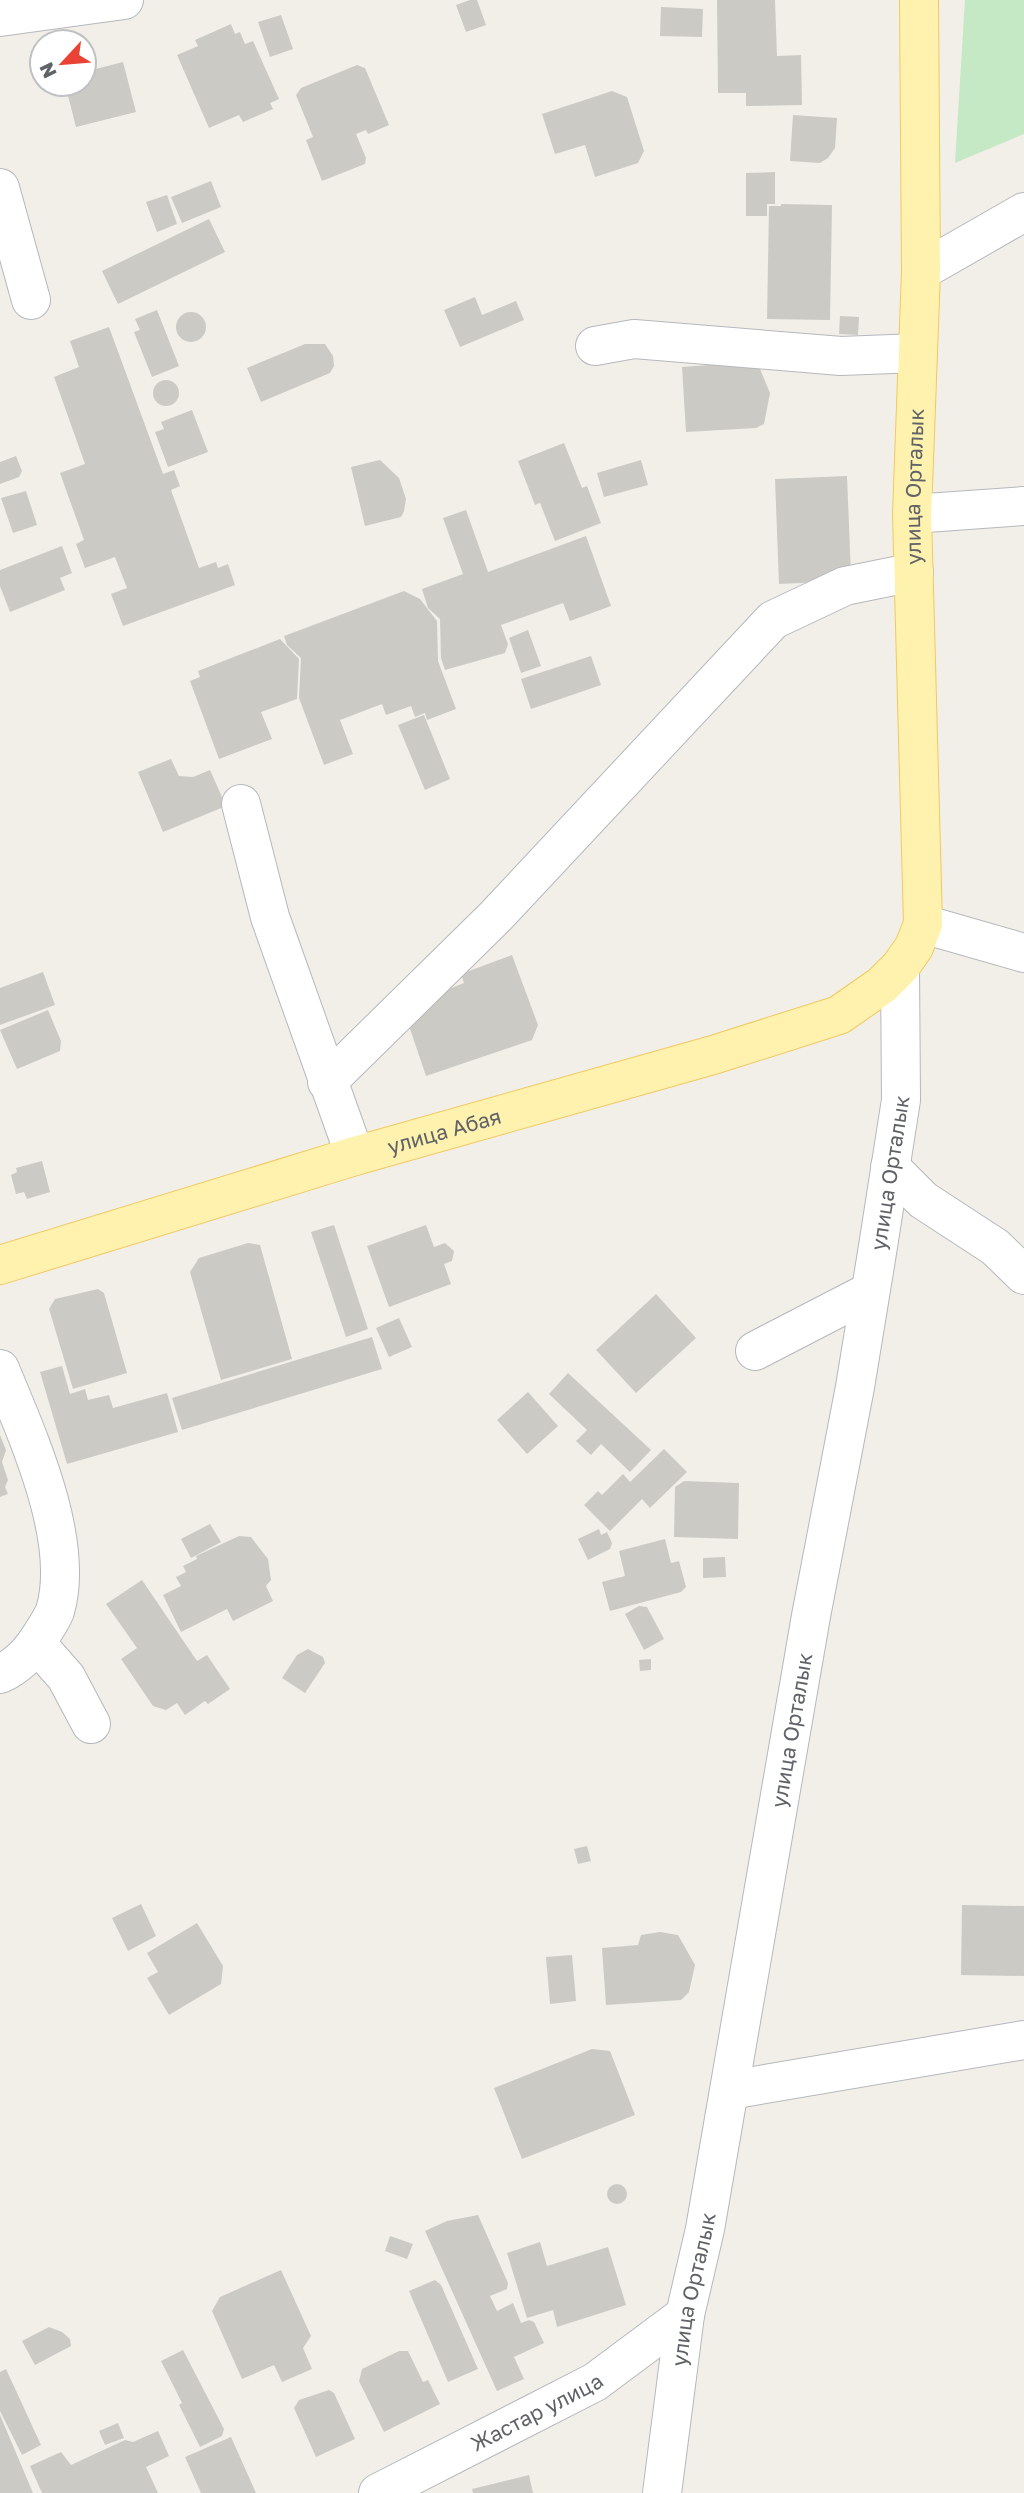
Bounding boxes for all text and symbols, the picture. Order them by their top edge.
north arrow [28,28,98,98]
text: N [34,59,61,82]
street label: улица Орталык [899,408,929,565]
street label: улица Орталык [865,1093,915,1252]
street label: улица Абая [384,1102,504,1159]
street label: улица Орталык [765,1651,817,1810]
street label: улица Орталык [665,2211,721,2368]
street label: Жастар улица [466,2368,608,2456]

